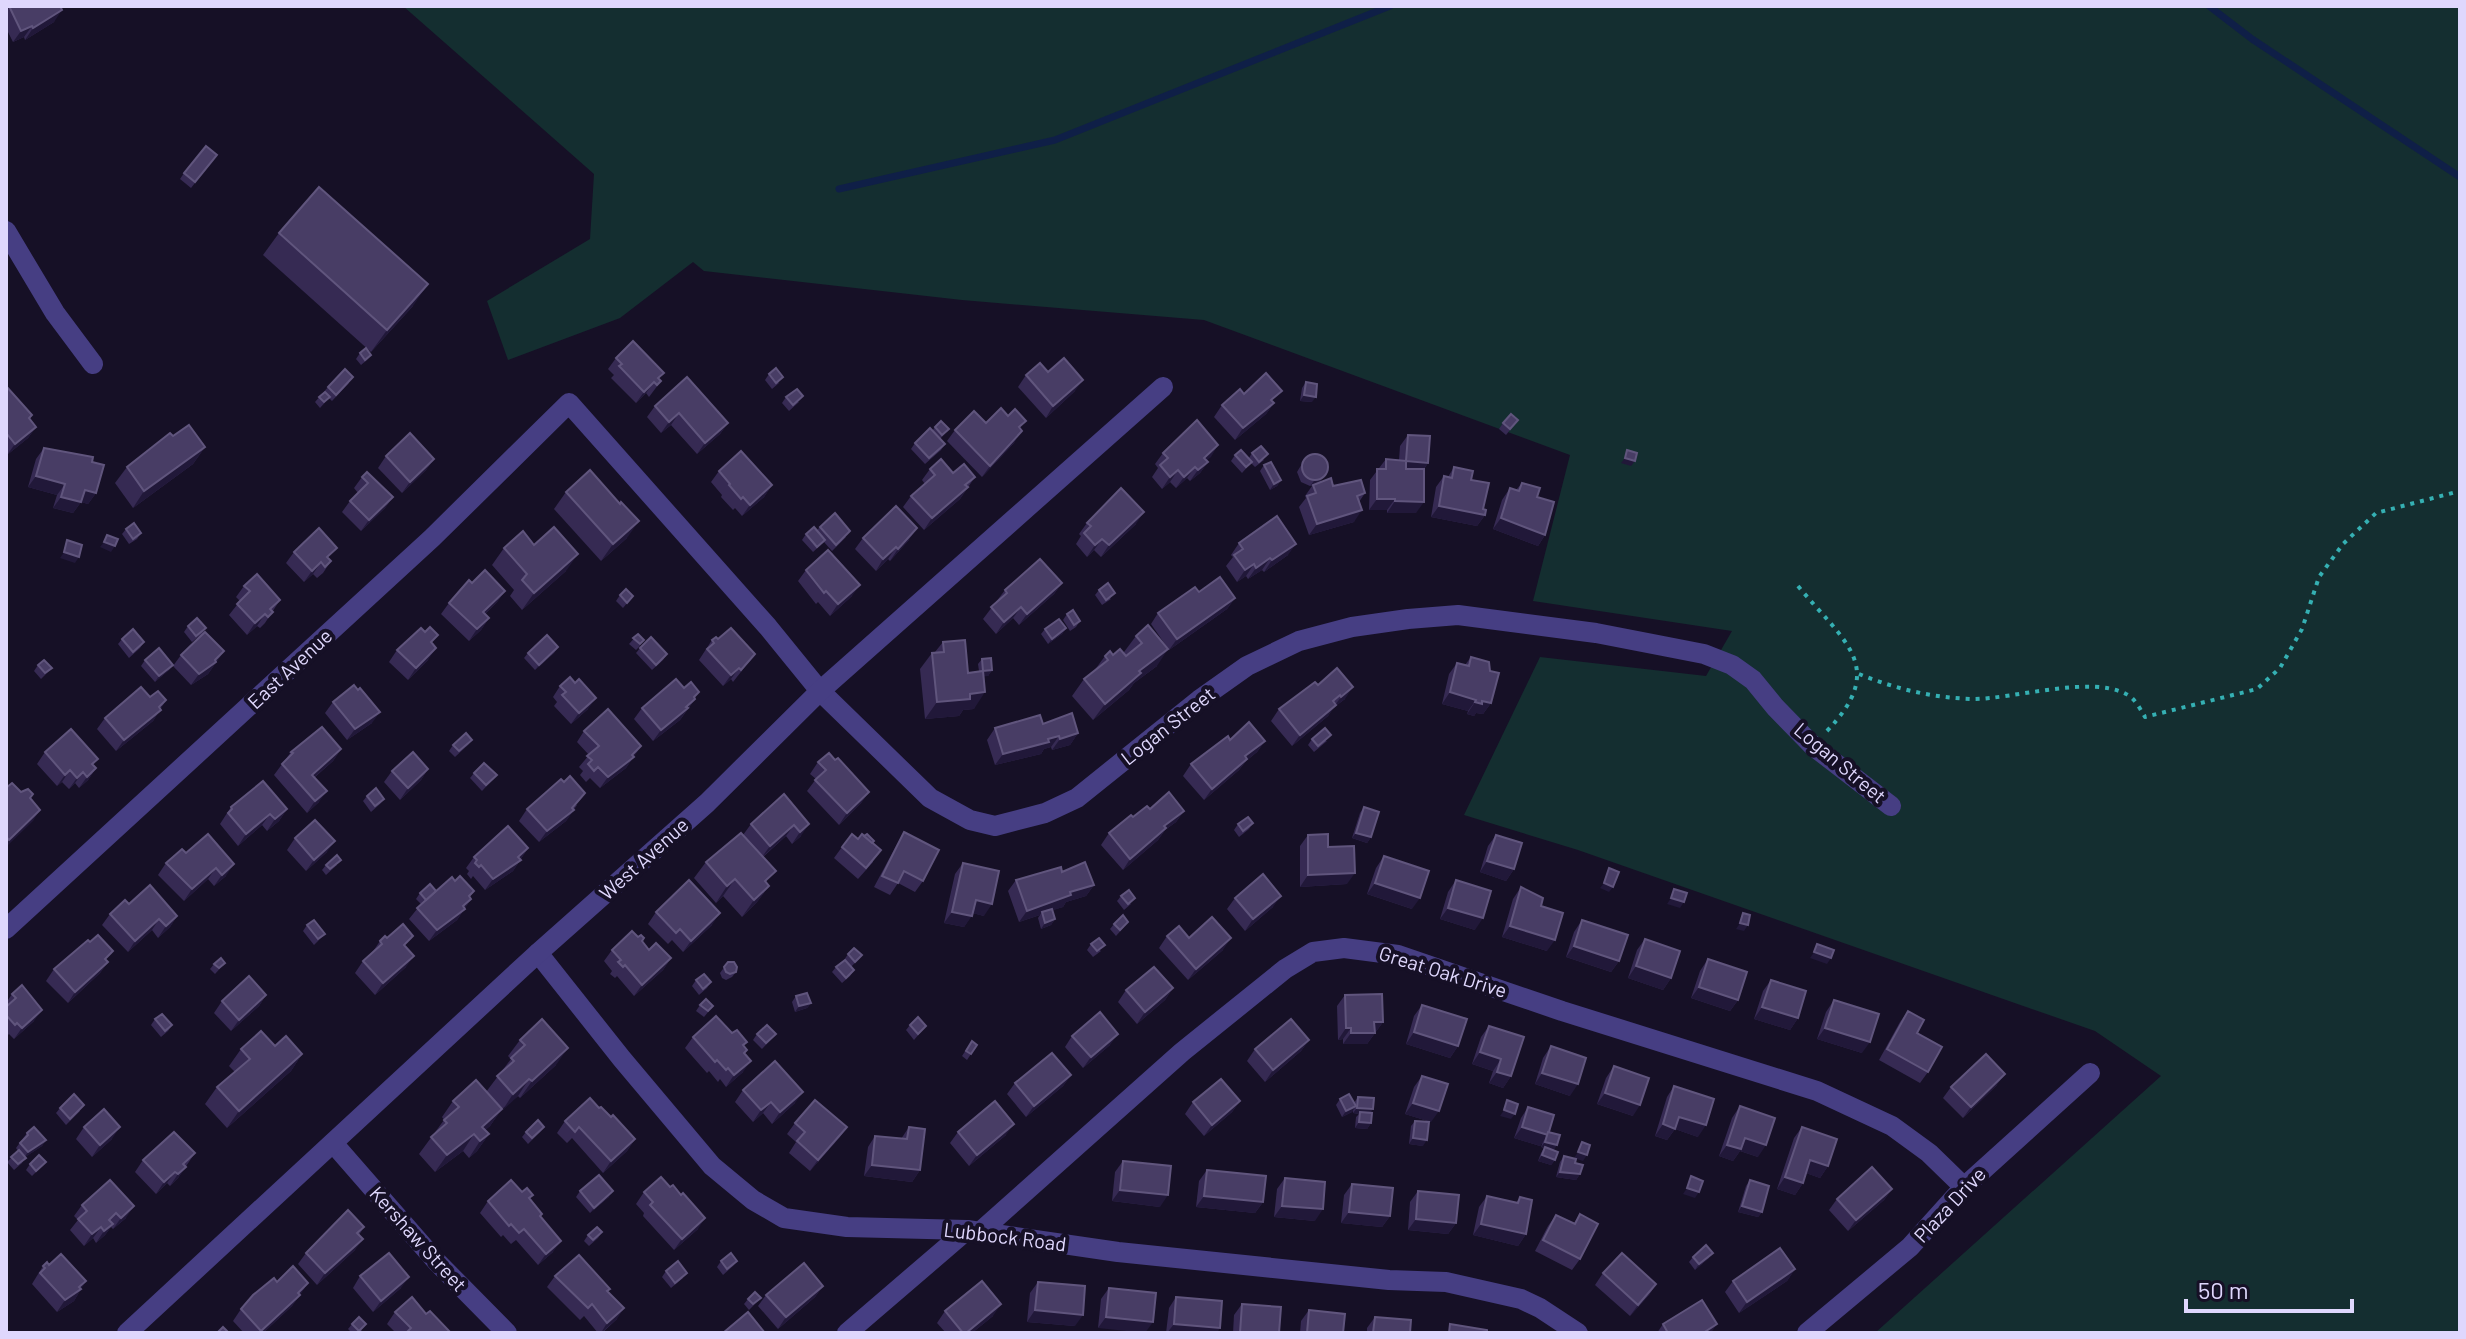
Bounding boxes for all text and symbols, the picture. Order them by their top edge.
street label: East Avenue [242,623,337,713]
street label: Logan Street [1116,681,1219,769]
street label: Logan Street [1790,717,1891,808]
street label: West Avenue [594,812,693,904]
street label: Great Oak Drive [1376,940,1510,1002]
street label: Plaza Drive [1908,1162,1990,1247]
street label: Kershaw Street [365,1181,472,1296]
street label: Lubbock Road [942,1217,1068,1255]
scale bar [2186,1263,2352,1313]
text: 50 m [2198,1275,2249,1304]

